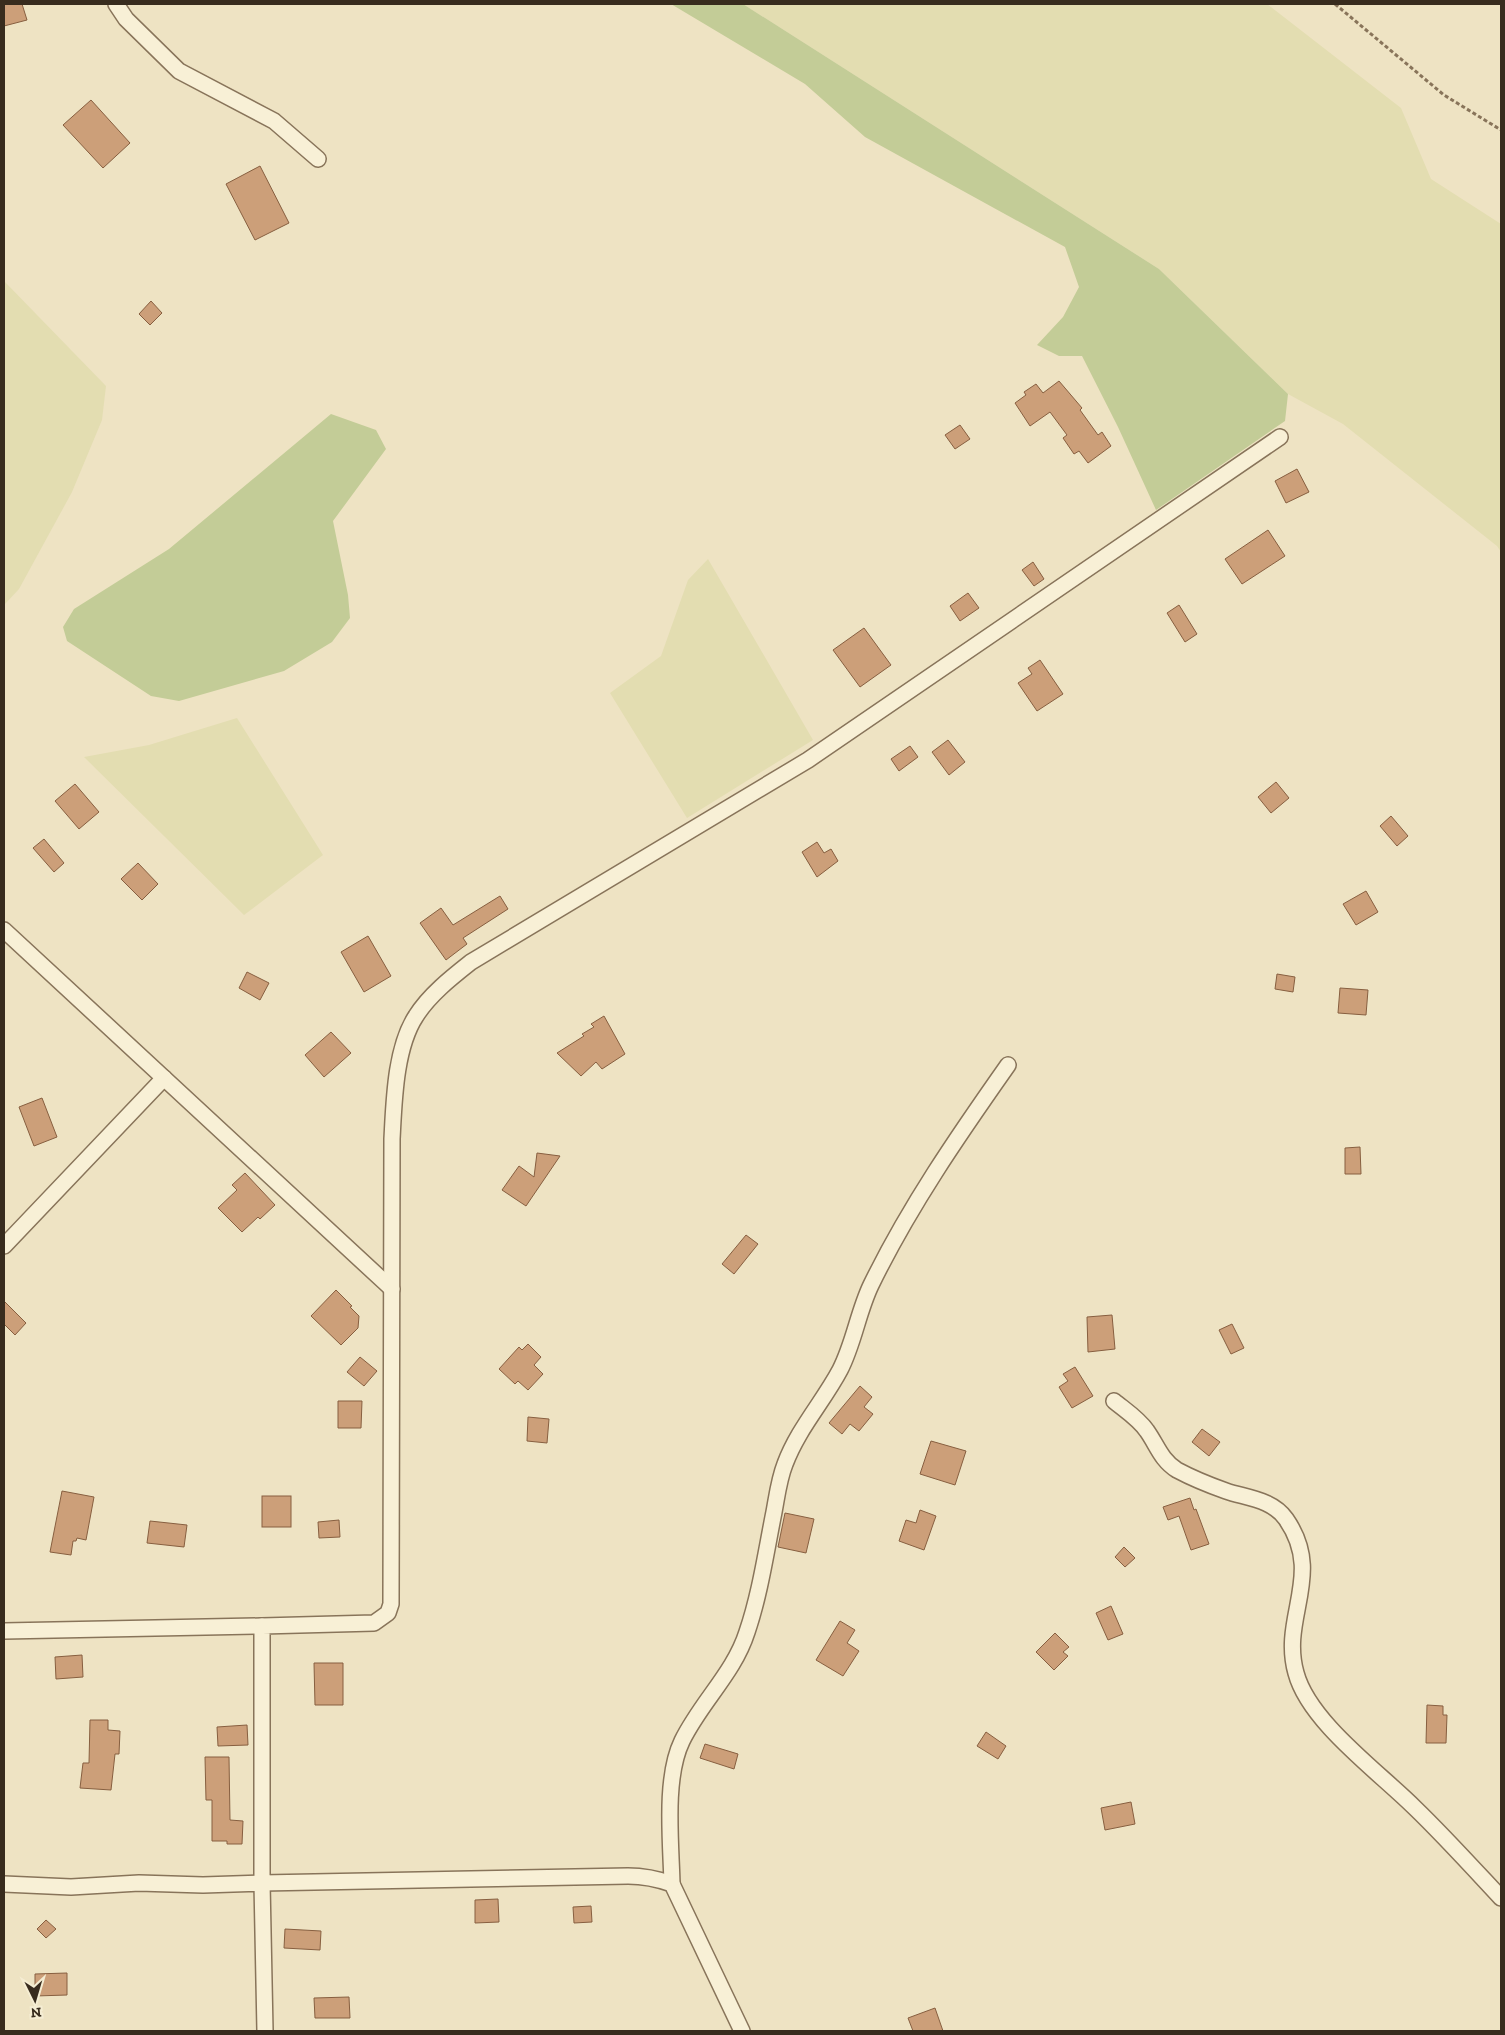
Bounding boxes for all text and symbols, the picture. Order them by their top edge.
north arrow [10,1975,60,2025]
text: N [30,2004,42,2021]

